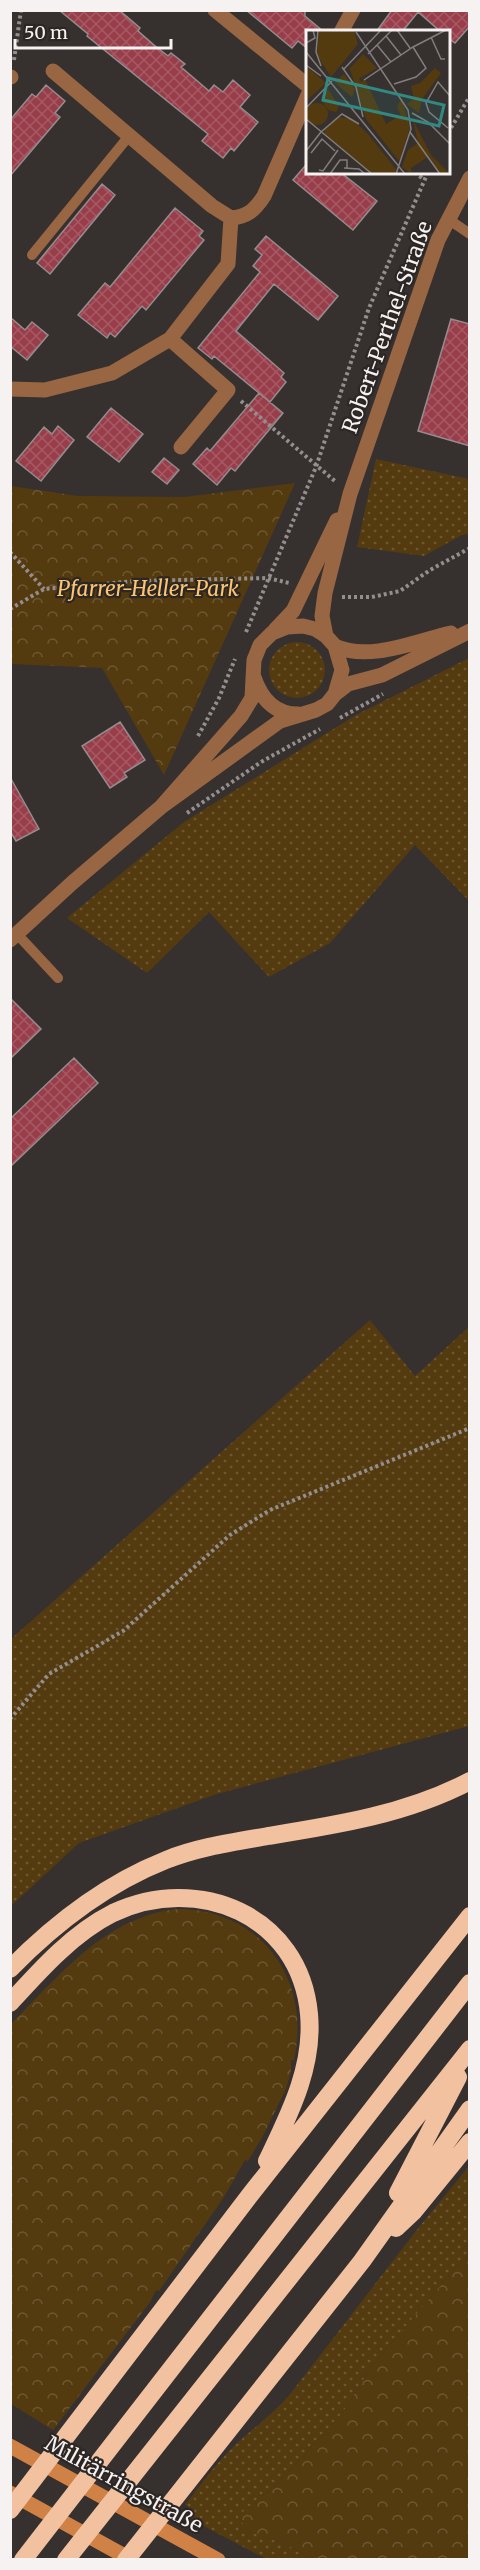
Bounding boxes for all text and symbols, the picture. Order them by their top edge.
scale bar [15,12,171,50]
text: 50 m [24,21,68,44]
inset map [306,30,450,174]
street label: Robert-Perthel-Straße [336,217,438,437]
park label: Pfarrer-Heller-Park [57,575,239,602]
street label: Militärringstraße [40,2429,208,2539]

